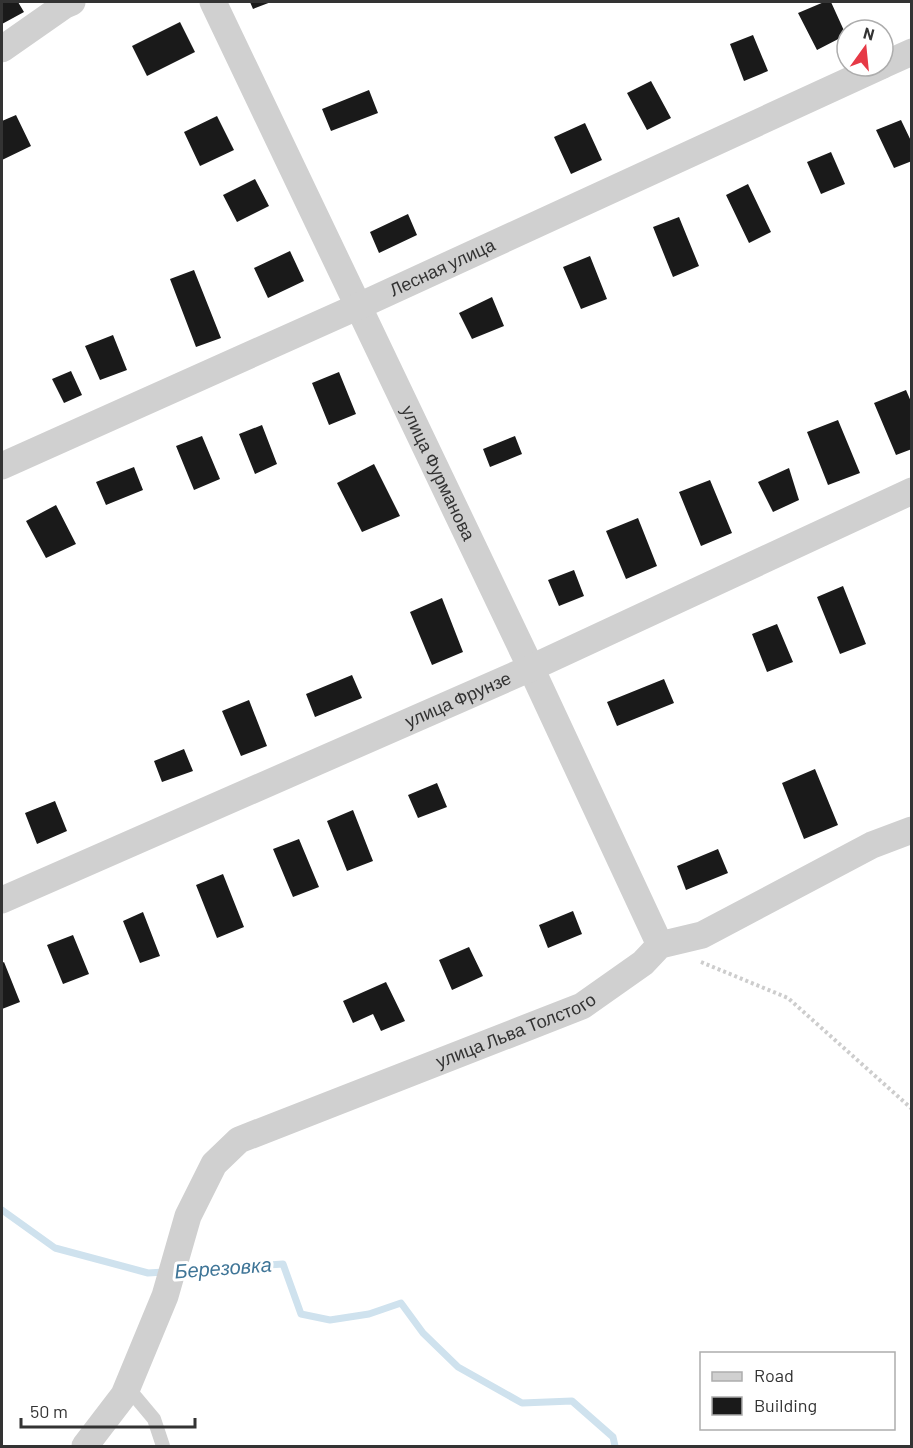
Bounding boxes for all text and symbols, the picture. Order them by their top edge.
north arrow [835,18,895,78]
text: N [861,22,877,44]
street label: Лесная улица [386,233,499,300]
street label: улица Фурманова [397,401,481,545]
street label: улица Фрунзе [401,666,514,732]
street label: улица Льва Толстого [433,988,600,1072]
water label: Березовка [174,1252,272,1282]
legend [700,1352,895,1430]
text: Road [754,1364,794,1386]
scale bar [21,1391,195,1429]
text: Building [754,1394,817,1416]
text: 50 m [30,1400,68,1422]

